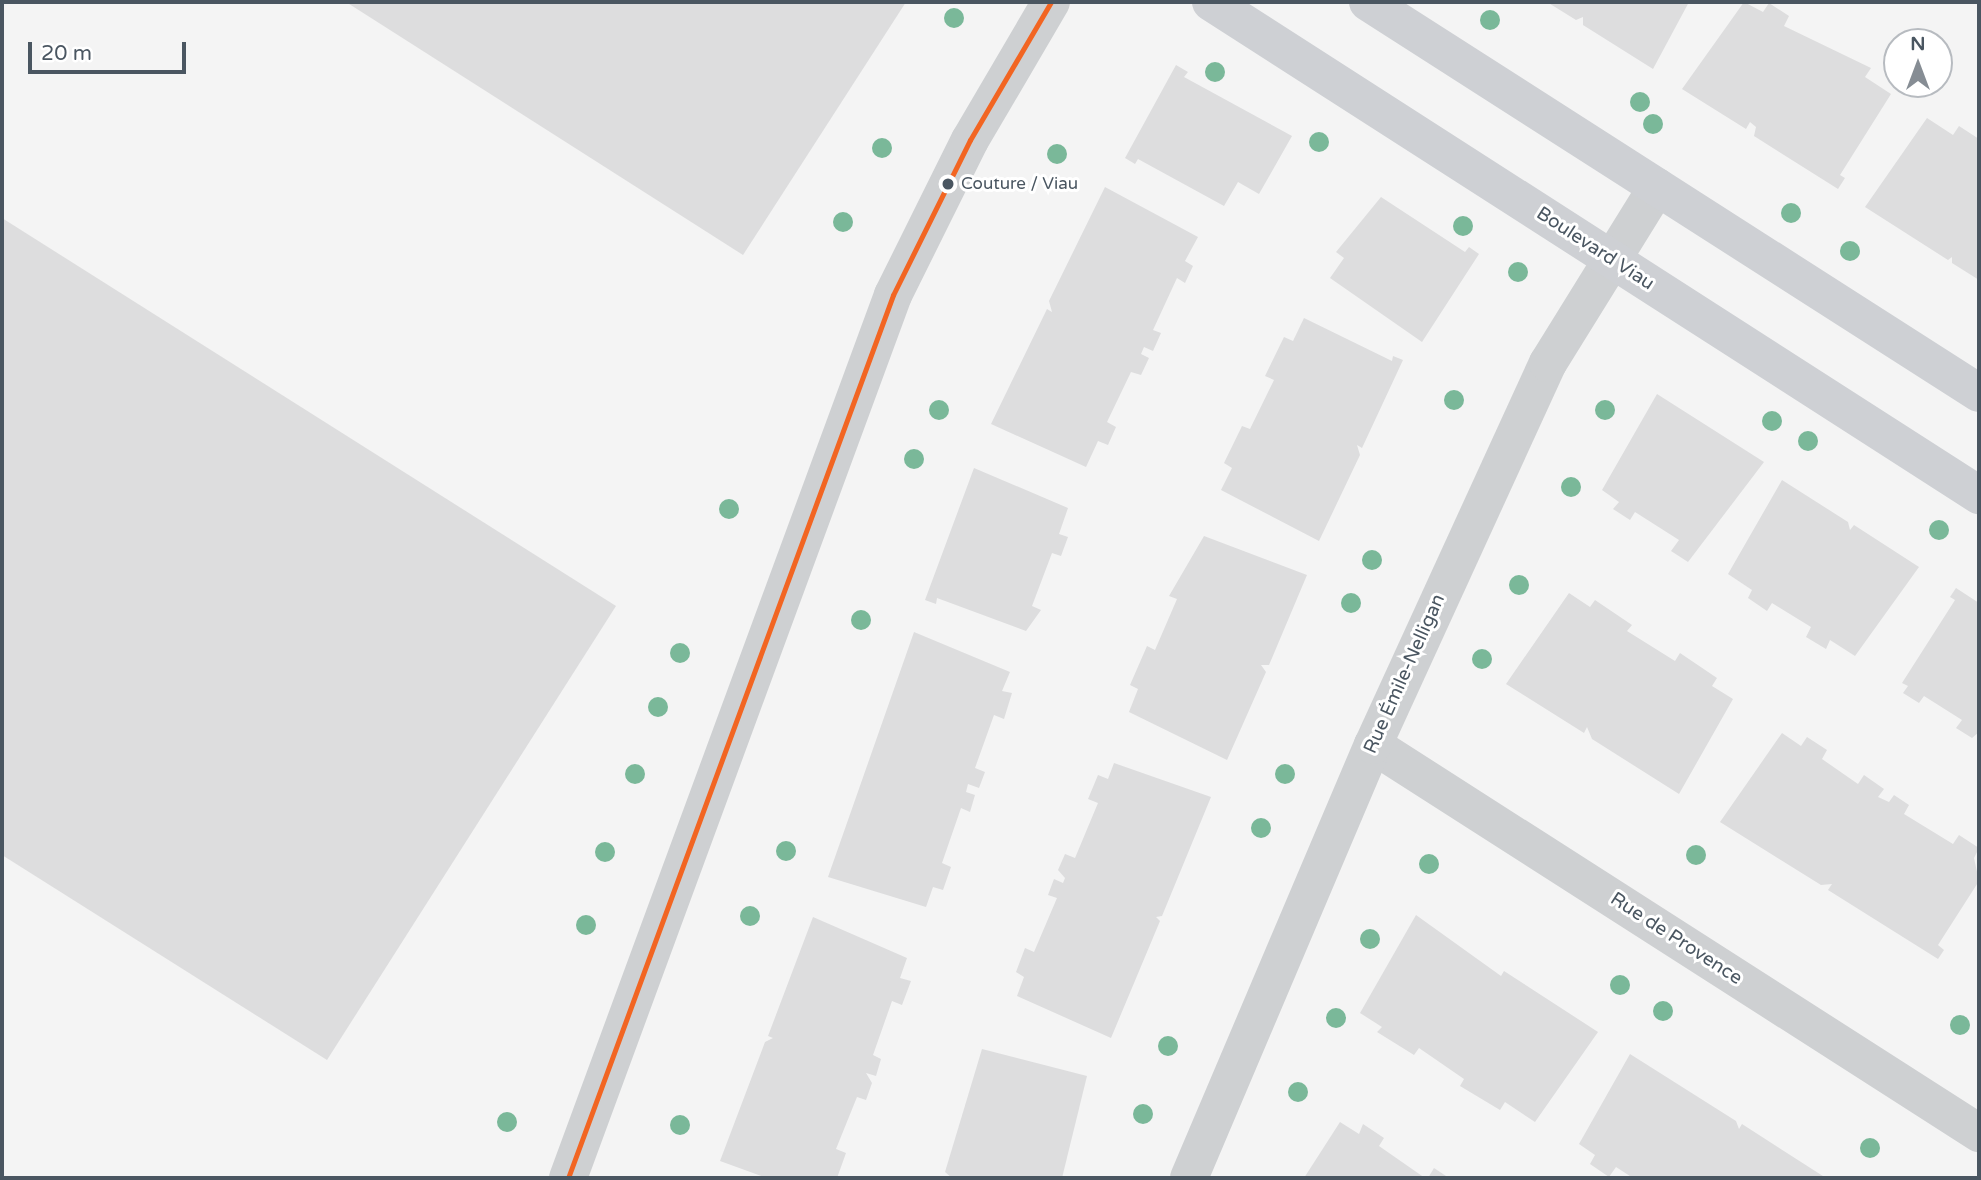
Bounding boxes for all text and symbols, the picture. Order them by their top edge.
scale bar [32,28,189,72]
north arrow [1883,28,1953,98]
text: N [1910,33,1926,55]
text: 20 m [41,41,92,66]
place label: Couture / Viau [961,174,1078,194]
marker: Couture / Viau [941,177,955,191]
street label: Boulevard Viau [1532,202,1658,296]
street label: Rue Émile-Nelligan [1360,591,1450,757]
street label: Rue de Provence [1606,888,1746,990]

